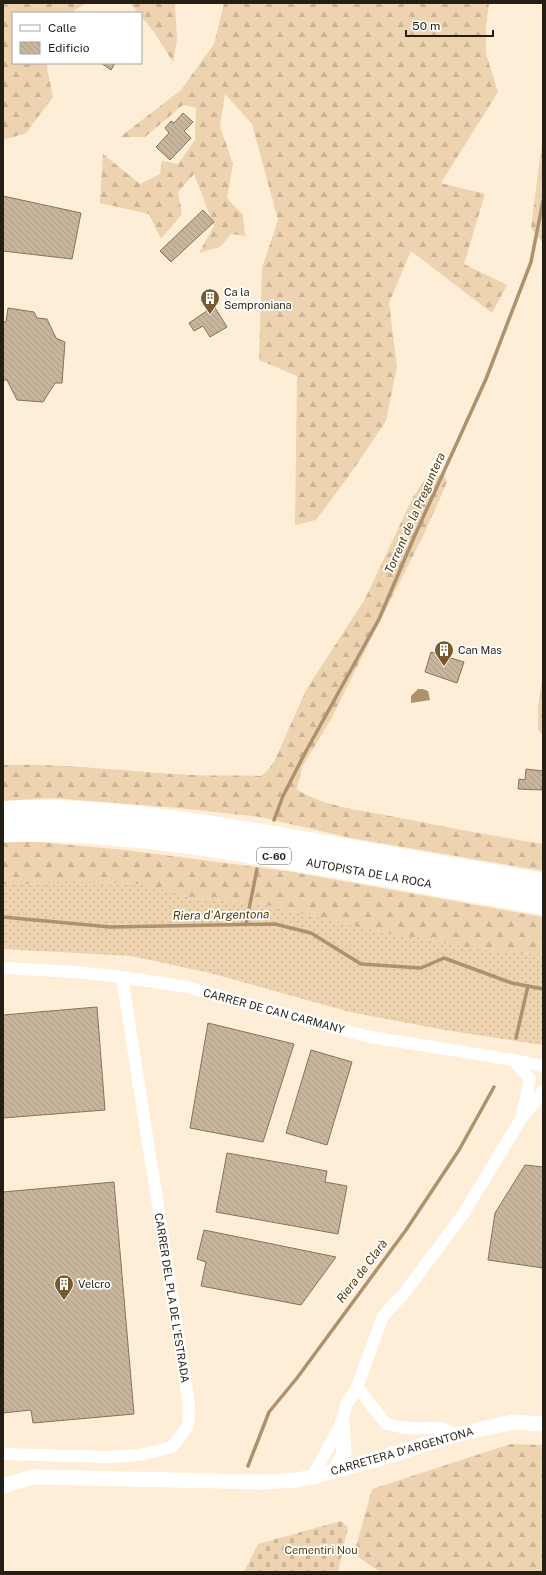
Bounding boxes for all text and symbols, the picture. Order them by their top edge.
legend [12,12,142,64]
scale bar [406,12,493,38]
text: 50 m [412,19,440,33]
text: Calle [48,21,77,35]
text: Edificio [48,41,90,55]
place label: Ca la Semproniana [224,286,292,311]
building icon: Ca la Semproniana [199,287,221,315]
water label: Torrent de la Preguntera [382,450,448,576]
building icon: Can Mas [433,639,455,667]
place label: Can Mas [458,644,502,656]
road number: C-60 [257,848,291,864]
street label: AUTOPISTA DE LA ROCA [305,856,433,890]
water label: Riera d'Argentona [173,907,269,923]
street label: CARRER DE CAN CARMANY [202,986,346,1036]
street label: CARRER DEL PLA DE L'ESTRADA [153,1212,191,1384]
water label: Riera de Clarà [334,1237,390,1305]
building icon: Velcro [53,1273,75,1301]
place label: Velcro [78,1278,111,1290]
street label: CARRETERA D'ARGENTONA [329,1425,475,1477]
park label: Cementiri Nou [284,1544,358,1556]

